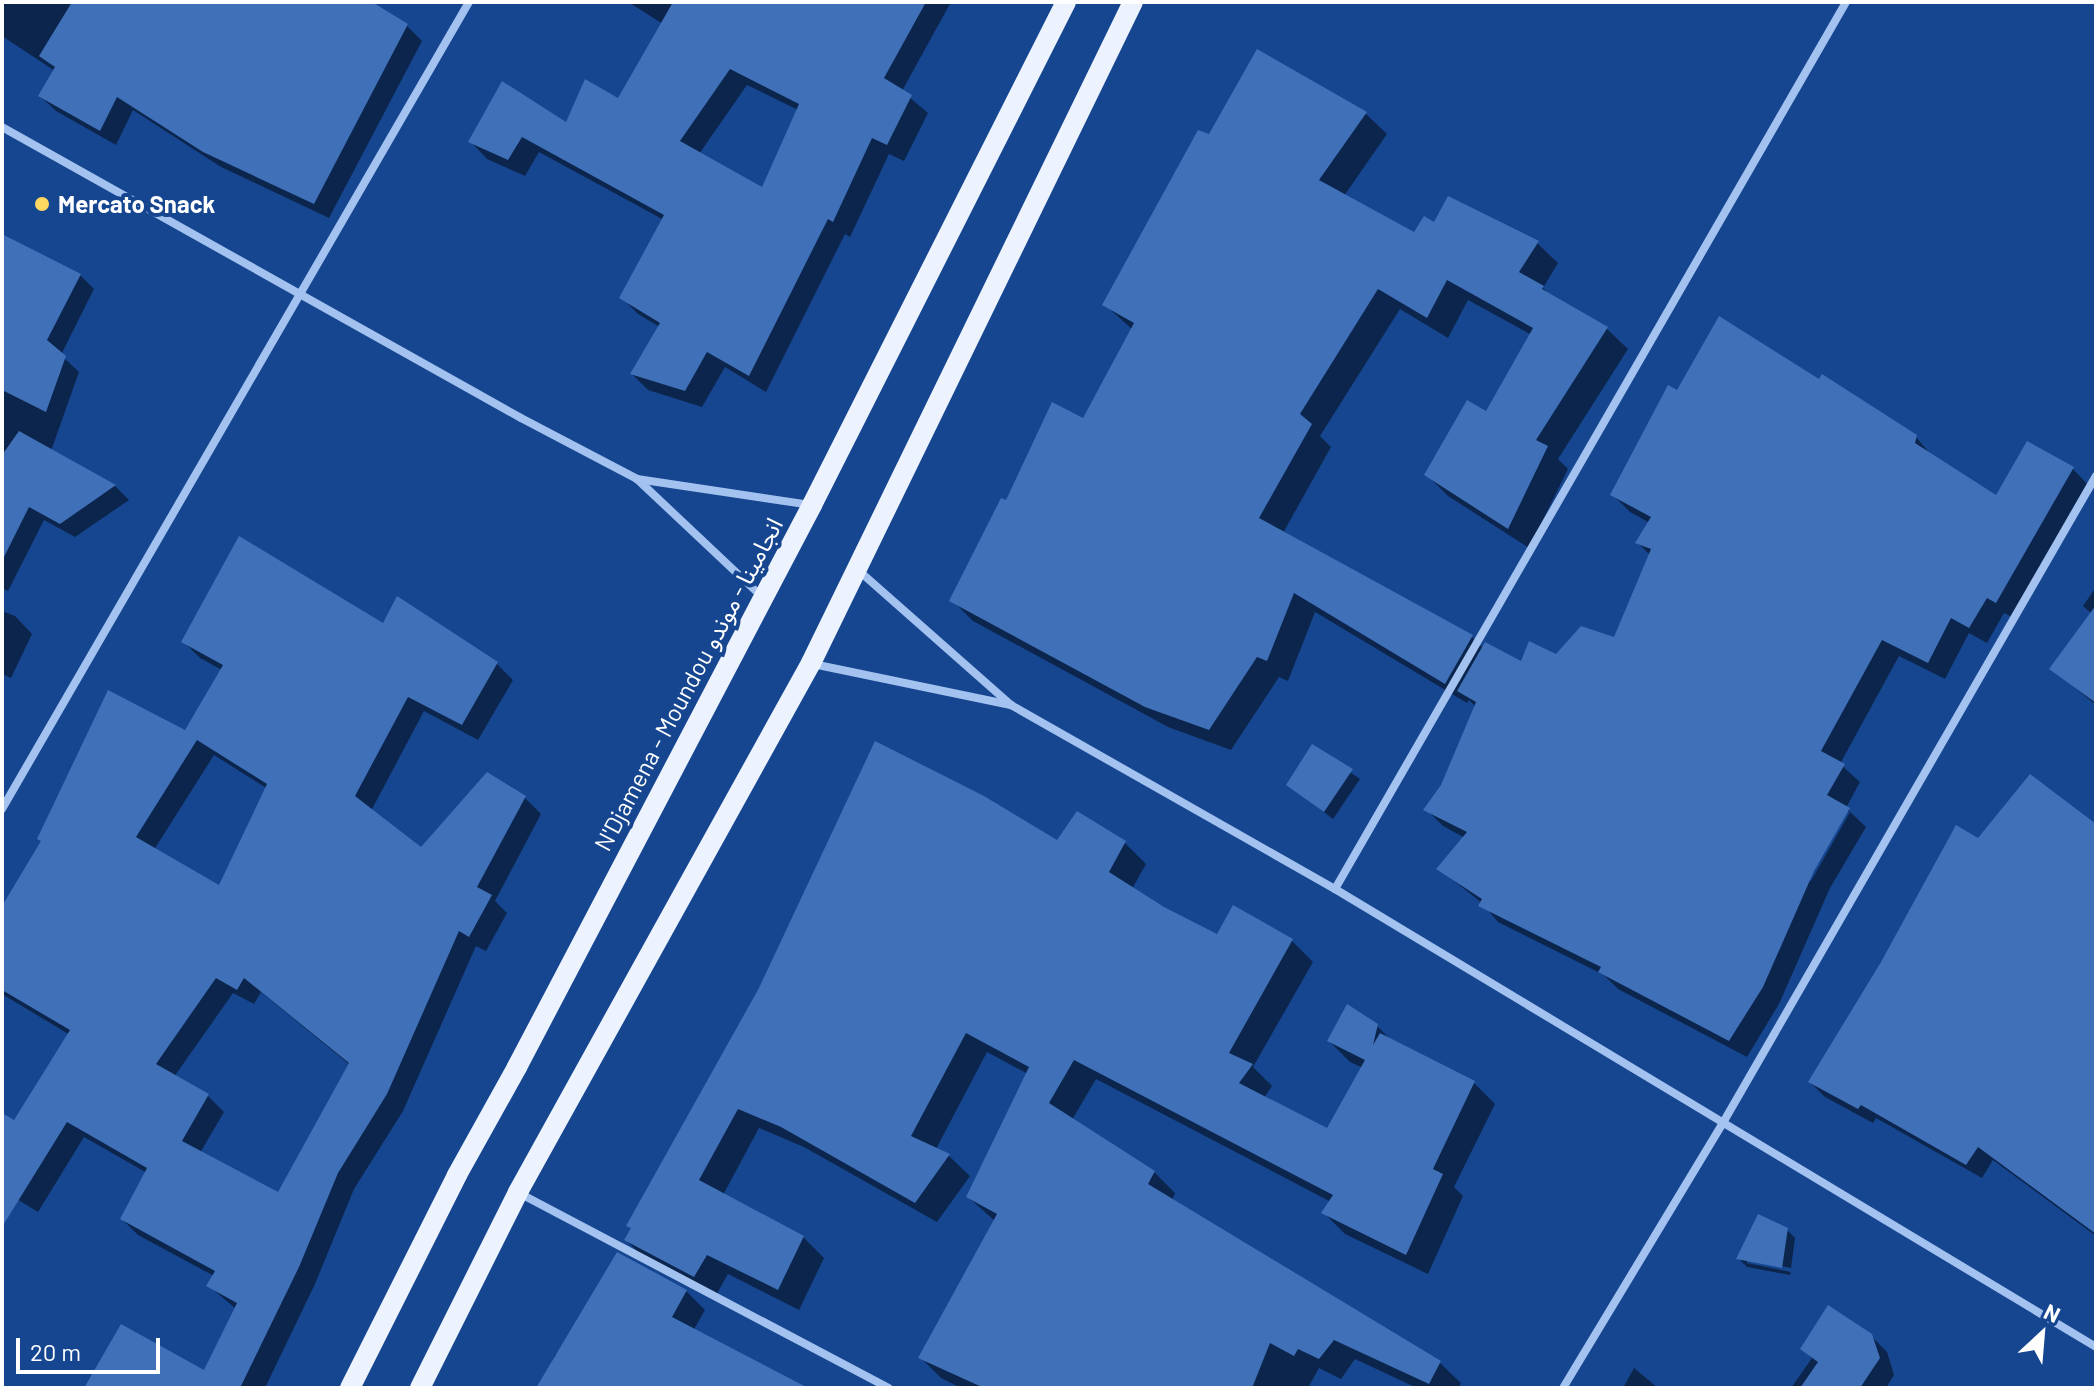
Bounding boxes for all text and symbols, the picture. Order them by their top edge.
place label: Mercato Snack [58,190,215,218]
marker: Mercato Snack [33,195,51,213]
street label: N'Djamena - Moundou انجامينا - موندو [588,513,788,855]
north arrow [2002,1294,2082,1374]
text: N [2040,1298,2065,1327]
scale bar [20,1322,164,1372]
text: 20 m [30,1337,81,1366]

